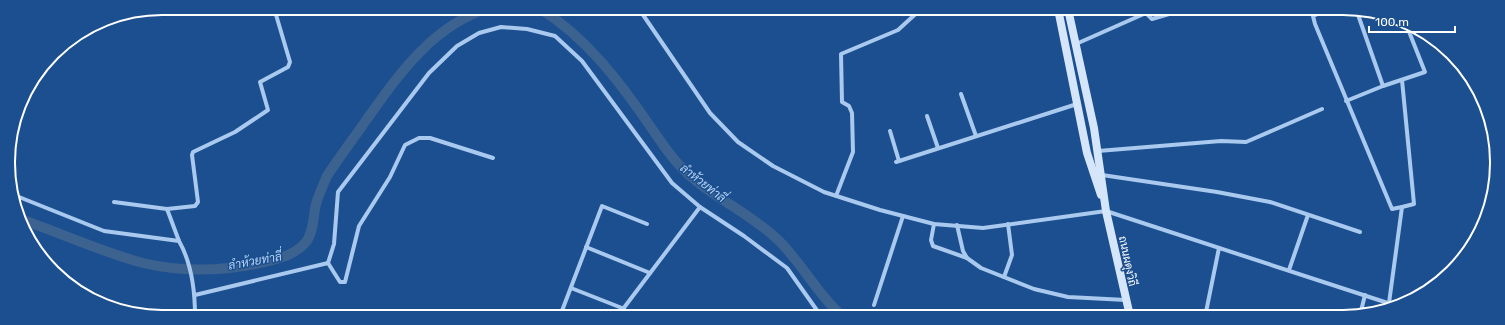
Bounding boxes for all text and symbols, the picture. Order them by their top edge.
scale bar [1369,8,1455,34]
text: 100 m [1375,15,1409,29]
water label: ลำห้วยท่าลี่ [677,158,733,206]
street label: ถนนผดุงวิถี [1114,235,1141,288]
water label: ลำห้วยท่าลี่ [226,245,285,273]

